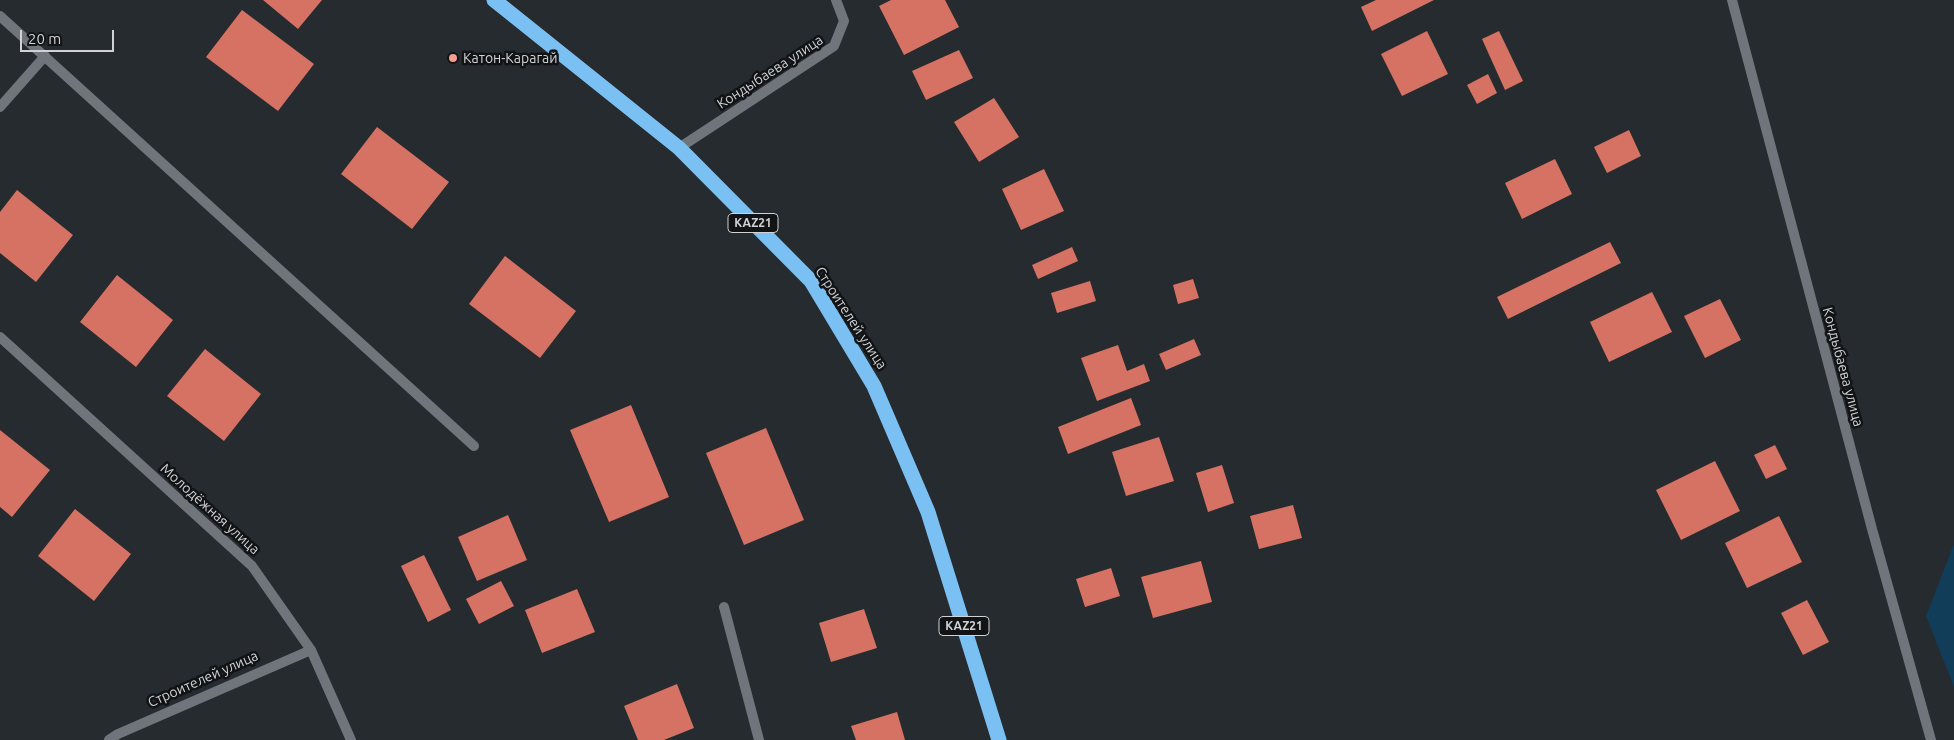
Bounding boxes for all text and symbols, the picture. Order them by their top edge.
scale bar [22,20,116,52]
text: 20 m [28,30,61,47]
street label: Кондыбаева улица [714,31,826,113]
place label: Катон-Карагай [463,50,558,66]
marker: Катон-Карагай [447,52,459,64]
road number: KAZ21 [728,214,778,232]
street label: Строителей улица [812,264,890,372]
street label: Кондыбаева улица [1819,305,1867,429]
street label: Молодёжная улица [157,460,263,558]
road number: KAZ21 [939,616,989,636]
street label: Строителей улица [145,647,261,711]

